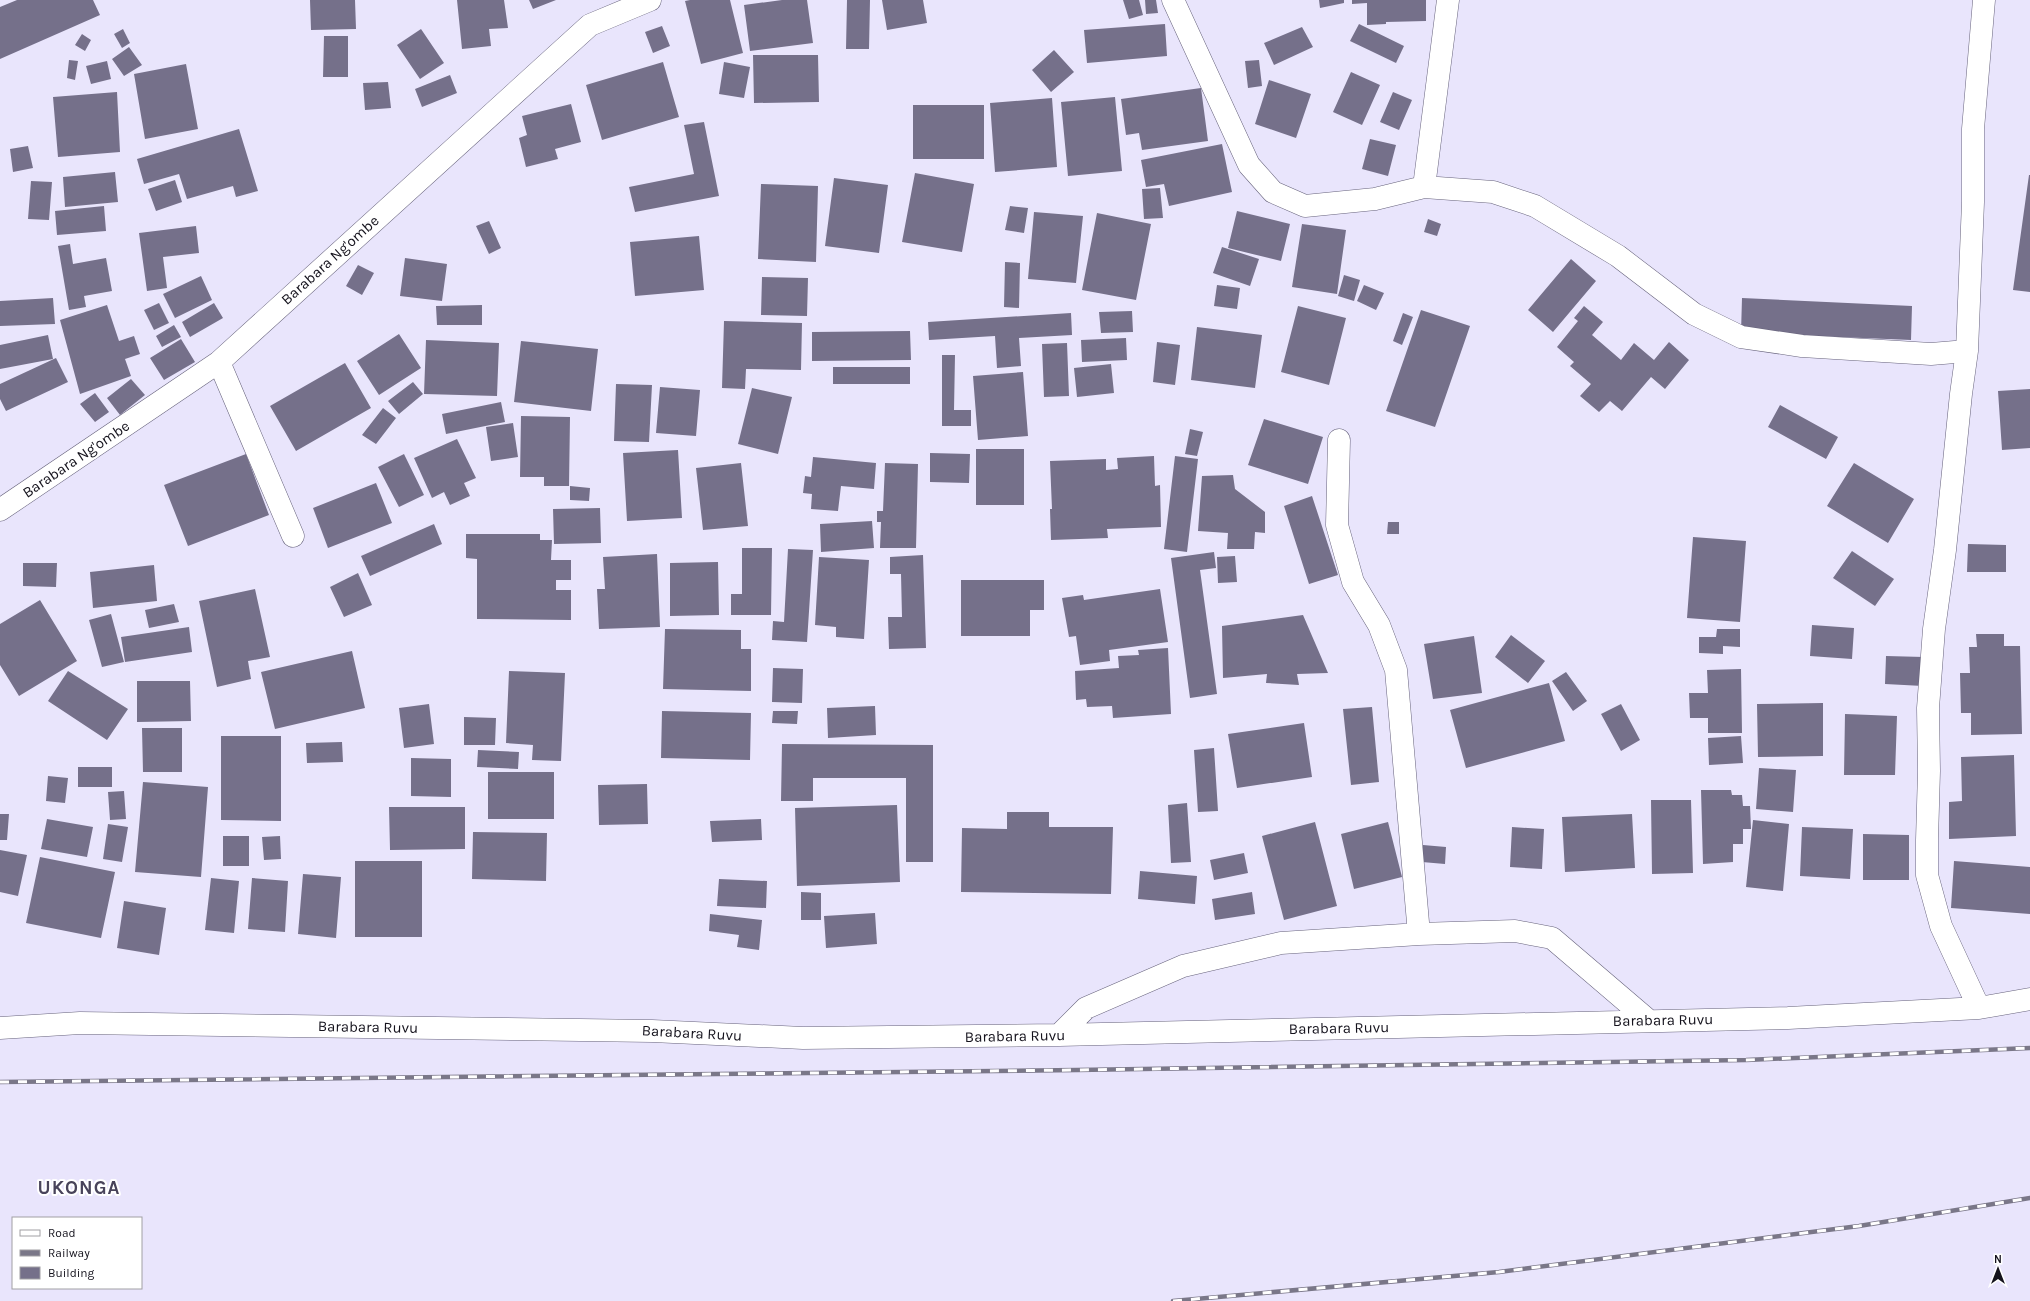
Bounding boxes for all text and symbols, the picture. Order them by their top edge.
street label: Barabara Ng'ombe [277,211,383,309]
street label: Barabara Ng'ombe [19,417,133,501]
street label: Barabara Ruvu [1613,1010,1713,1030]
street label: Barabara Ruvu [318,1017,418,1037]
street label: Barabara Ruvu [1289,1018,1389,1038]
street label: Barabara Ruvu [641,1021,743,1045]
street label: Barabara Ruvu [965,1026,1065,1046]
district label: UKONGA [38,1177,120,1199]
legend [12,1217,142,1289]
text: Road [48,1226,76,1240]
text: Railway [48,1246,90,1260]
north arrow [1978,1249,2018,1289]
text: N [1994,1253,2002,1266]
text: Building [48,1266,95,1280]

